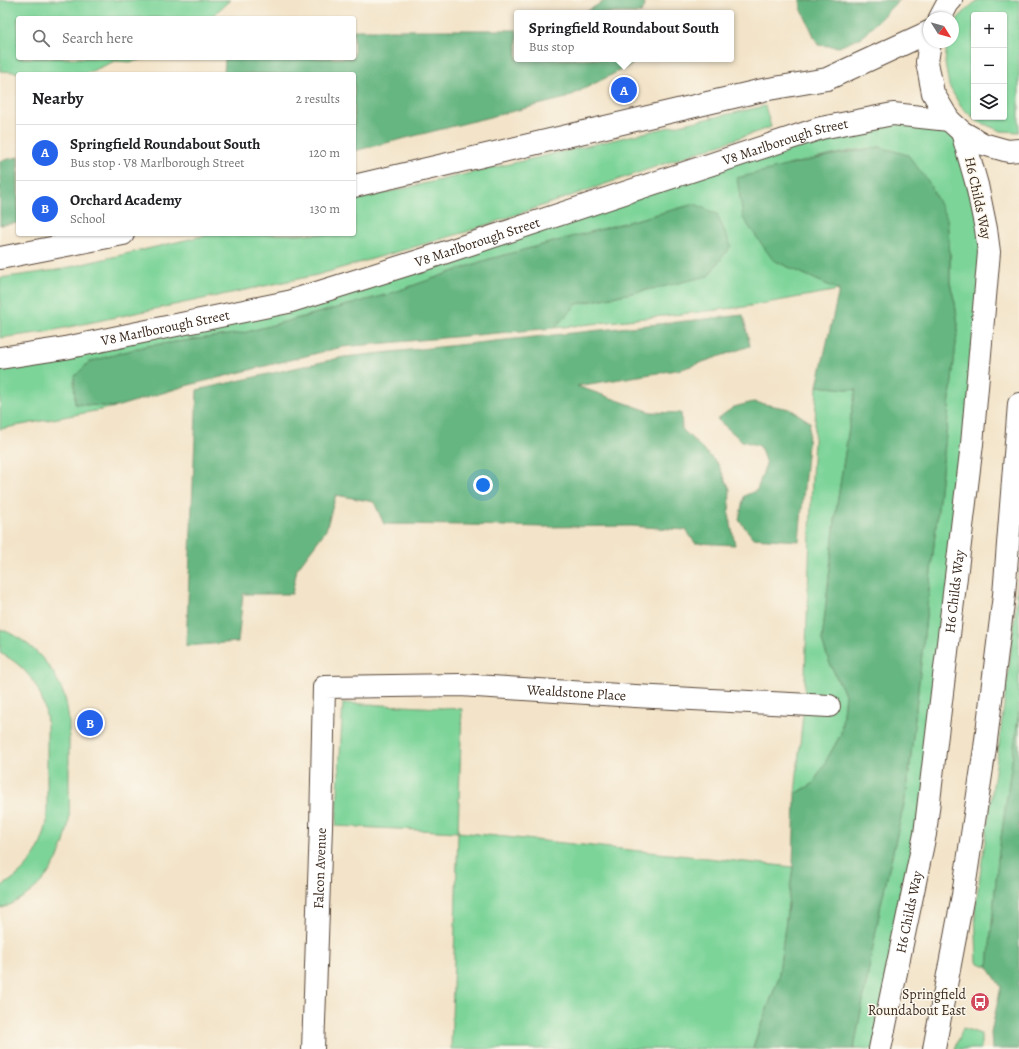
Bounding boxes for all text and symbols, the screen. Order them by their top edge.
popup [514,10,734,62]
north arrow [923,12,959,48]
map controls [971,12,1007,120]
button: + [971,12,1007,48]
search box [16,16,356,60]
text: Springfield Roundabout South [529,18,719,38]
icon: search [30,27,52,49]
text: Search here [62,28,133,48]
text: Bus stop [529,38,574,55]
button: − [971,48,1007,84]
pin: A [611,75,637,105]
button: layers [971,84,1007,120]
text: Nearby [32,87,83,110]
text: 2 results [296,90,340,107]
street label: V8 Marlborough Street [719,113,850,170]
text: Springfield Roundabout South [70,134,260,154]
text: A [41,144,49,161]
text: 120 m [309,144,340,161]
text: Bus stop · V8 Marlborough Street [70,154,245,171]
street label: H6 Childs Way [960,155,996,242]
text: Orchard Academy [70,190,181,210]
text: B [41,200,49,217]
text: 130 m [310,200,340,217]
text: School [70,210,105,227]
street label: V8 Marlborough Street [411,212,543,272]
street label: V8 Marlborough Street [98,305,231,350]
your location [473,475,493,495]
street label: H6 Childs Way [940,548,969,634]
street label: Wealdstone Place [525,680,627,705]
pin: B [77,708,103,738]
street label: Falcon Avenue [309,827,330,909]
street label: H6 Childs Way [891,868,927,955]
place label: Springfield Roundabout East [868,985,966,1020]
bus stop icon: Springfield Roundabout East [969,991,991,1013]

